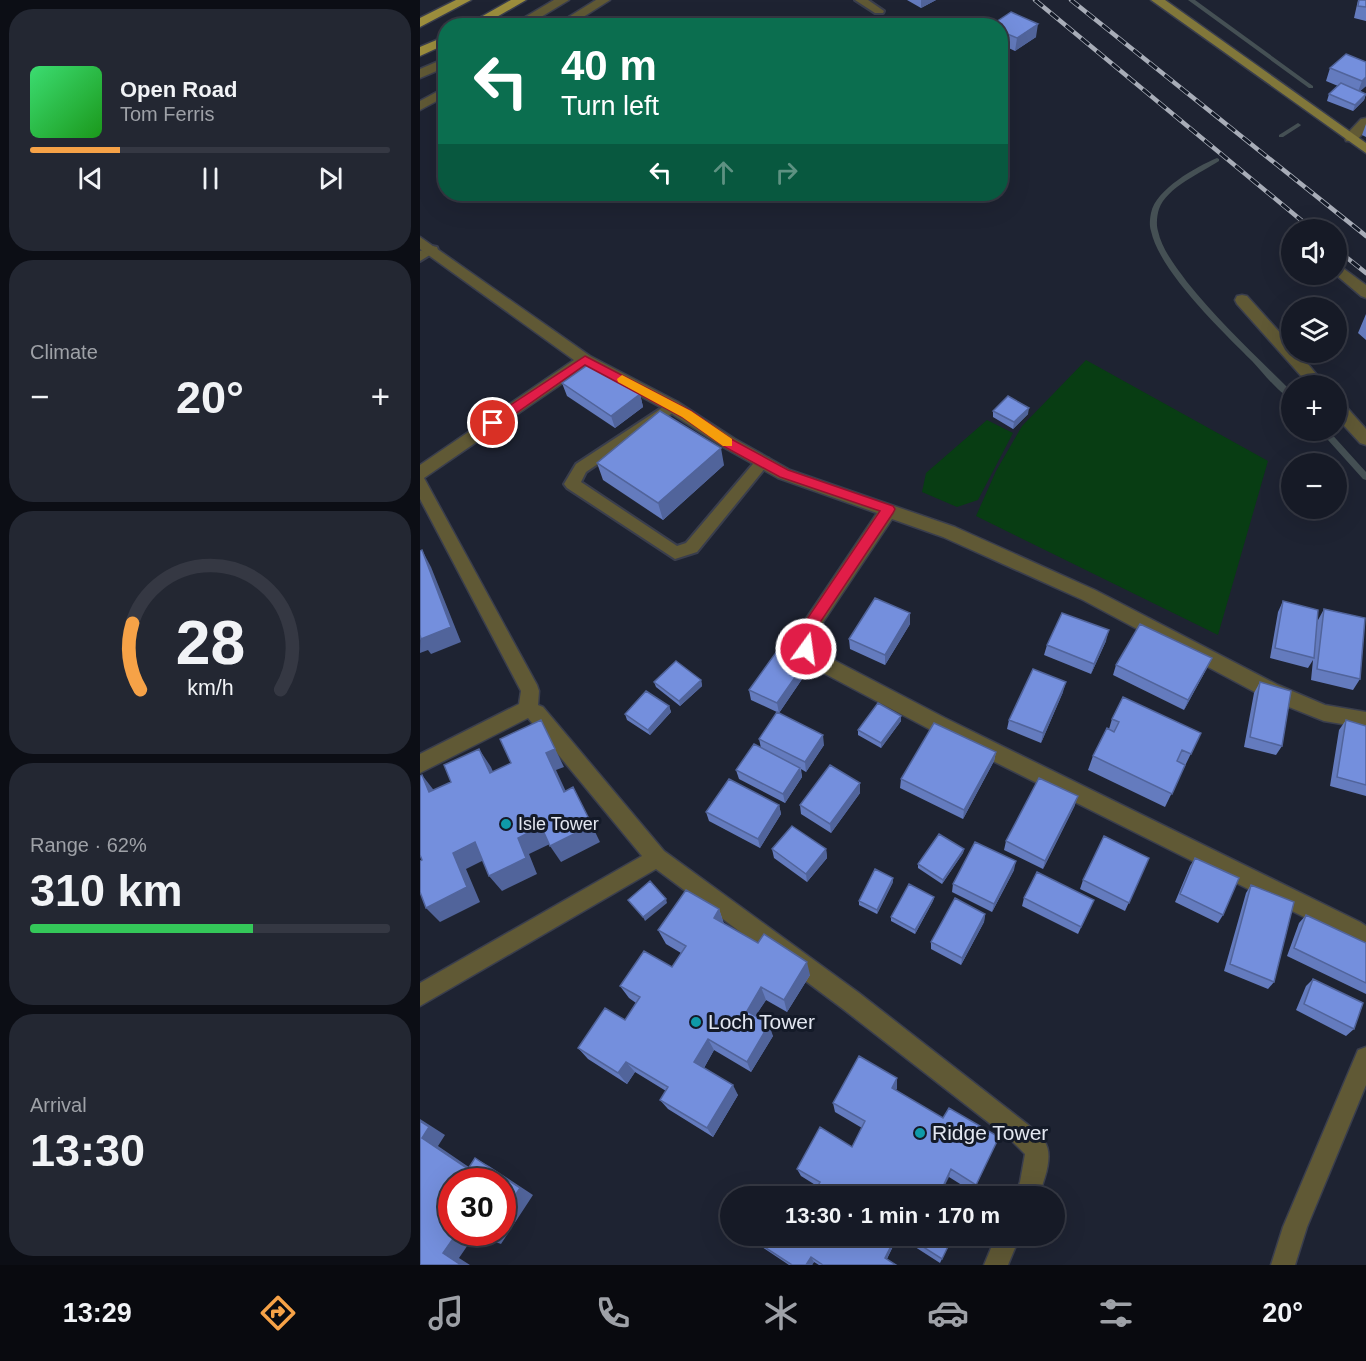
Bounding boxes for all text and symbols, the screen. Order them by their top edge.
icon: left [462,42,540,120]
text: 40 m [561,42,657,89]
text: Open Road [120,77,237,102]
text: Turn left [561,91,659,121]
text: Tom Ferris [120,103,214,125]
icon: left [644,156,677,189]
icon: ahead [707,156,740,189]
icon: right [770,156,803,189]
icon: previous [74,162,107,195]
icon: pause [194,162,227,195]
icon: next [314,162,347,195]
map controls [1281,219,1347,519]
button: sound [1281,219,1347,285]
button: layers [1281,297,1347,363]
text: Climate [30,341,98,363]
text: 20° [176,372,244,423]
button: + [1281,375,1347,441]
text: − [30,378,49,415]
text: + [371,378,390,415]
pin [467,397,518,448]
icon: arrive [476,406,509,439]
button: − [1281,453,1347,519]
text: 28 [175,608,245,677]
position arrow [774,617,838,681]
text: km/h [187,676,233,700]
place label: Isle Tower [518,814,599,834]
marker: Isle Tower [499,817,513,831]
text: Range · 62% [30,834,147,856]
text: 310 km [30,865,183,916]
place label: Loch Tower [708,1010,815,1033]
marker: Loch Tower [689,1015,703,1029]
text: Arrival [30,1094,87,1116]
place label: Ridge Tower [932,1121,1048,1144]
text: 13:30 [30,1125,145,1176]
marker: Ridge Tower [913,1126,927,1140]
speed limit sign: 30 [438,1168,516,1246]
text: 13:30 · 1 min · 170 m [785,1203,1000,1228]
icon: directions [257,1292,299,1334]
icon: music [425,1292,467,1334]
icon: phone [592,1292,634,1334]
icon: climate [760,1292,802,1334]
icon: car [927,1292,969,1334]
icon: filters [1095,1292,1137,1334]
text: 13:29 [63,1298,132,1328]
text: 20° [1262,1298,1303,1328]

